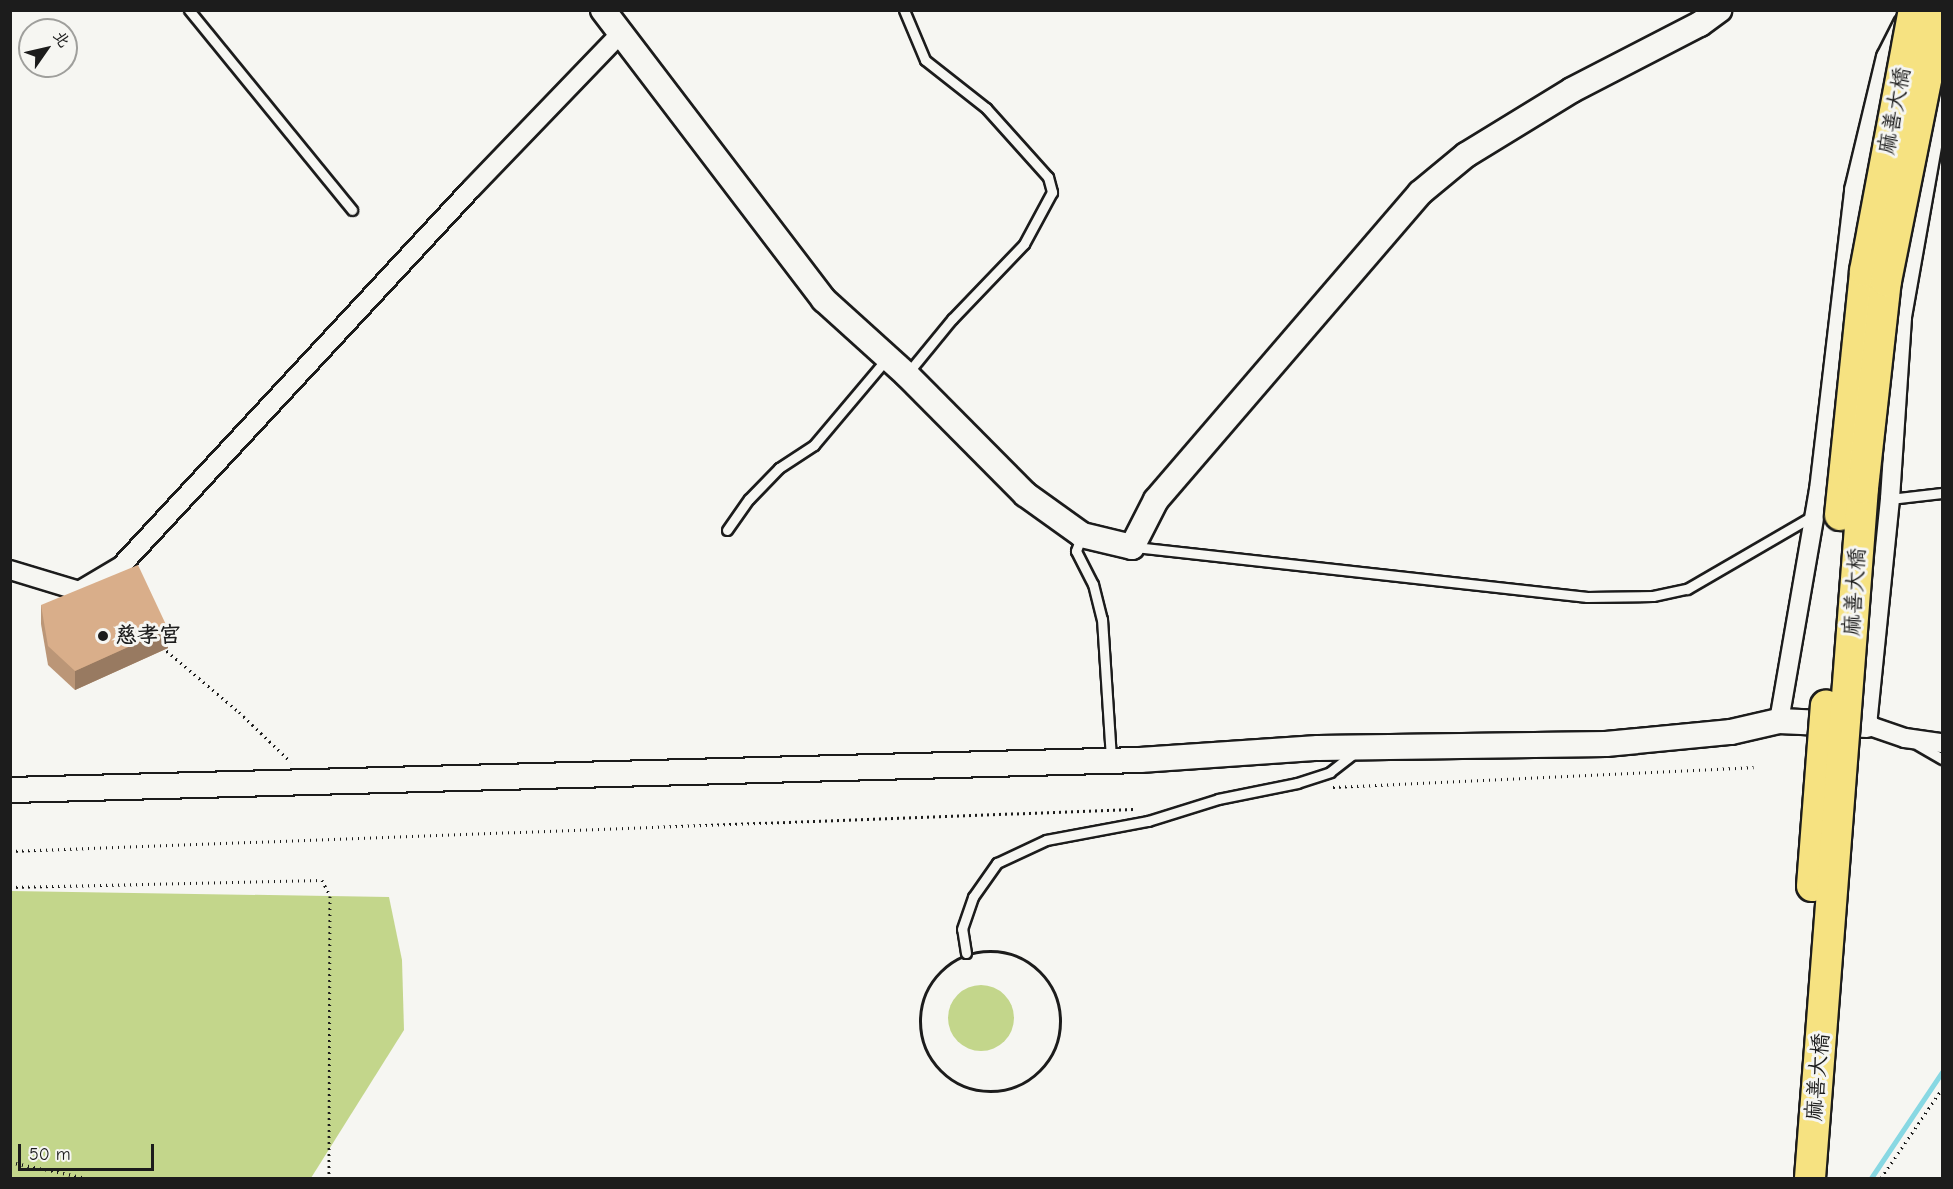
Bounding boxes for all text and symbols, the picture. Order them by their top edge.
north arrow [18,18,78,78]
text: 北 [49,27,73,51]
street label: 麻善大橋 [1874,65,1916,157]
street label: 麻善大橋 [1839,547,1871,637]
place label: 慈孝宮 [115,623,181,649]
marker: 慈孝宮 [96,629,110,643]
street label: 麻善大橋 [1801,1032,1835,1122]
scale bar [21,1132,158,1170]
text: 50 m [29,1144,71,1165]

